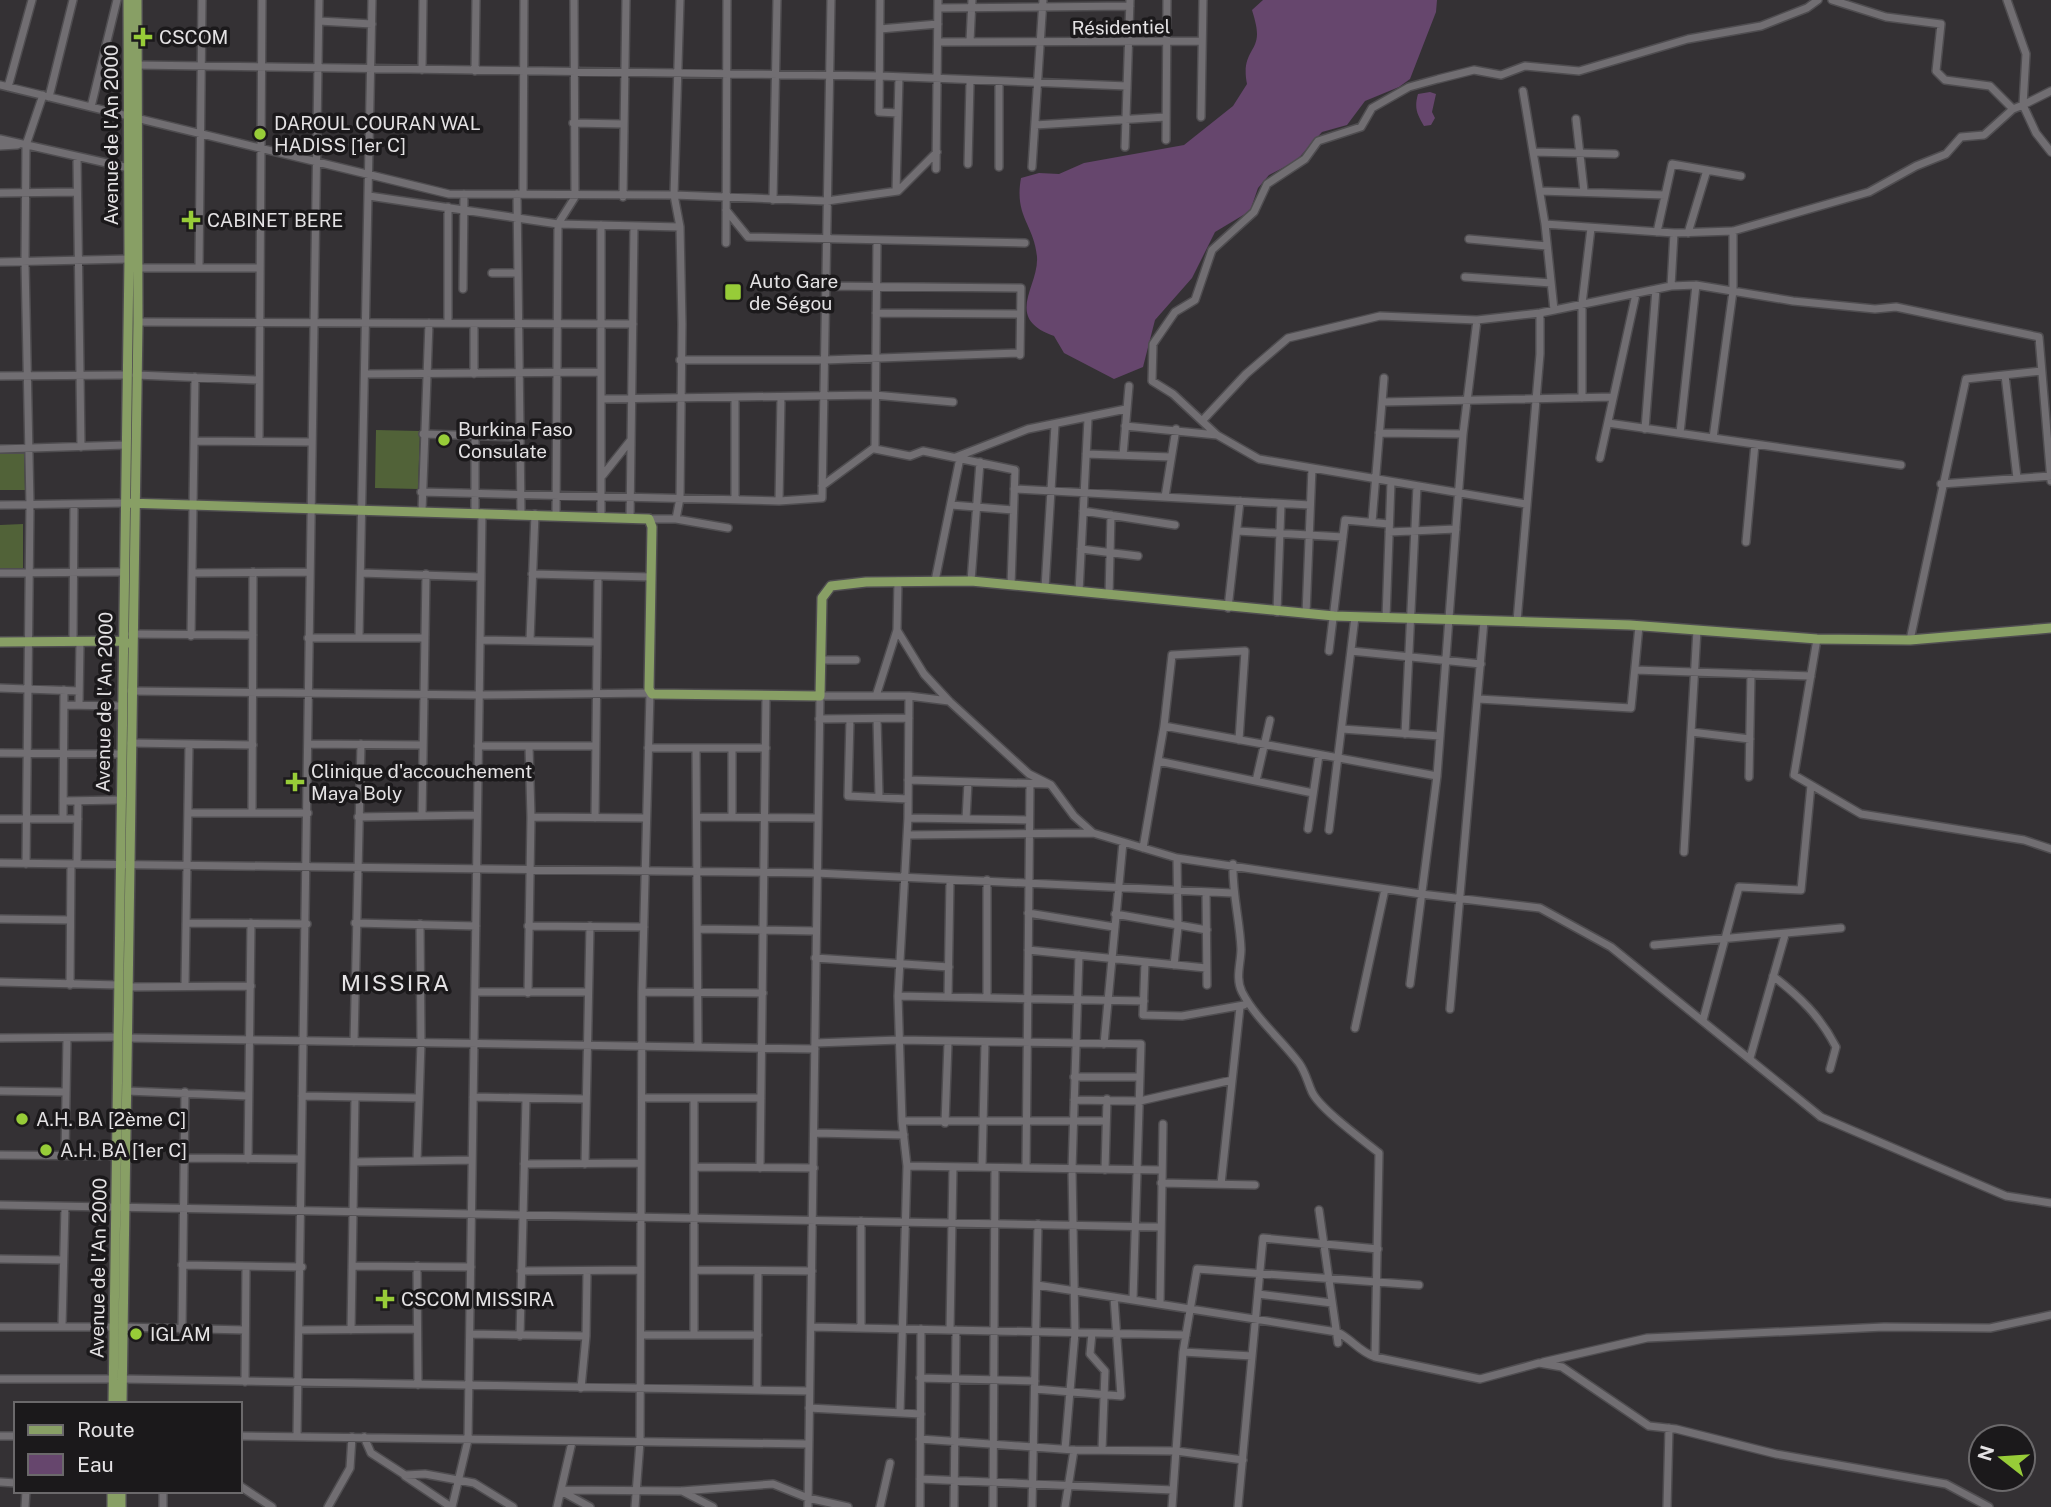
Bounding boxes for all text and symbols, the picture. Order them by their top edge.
street label: Résidentiel [1071,15,1171,39]
place label: CSCOM [159,26,228,48]
marker: CSCOM [133,27,153,47]
street label: Avenue de l'An 2000 [100,45,122,225]
place label: DAROUL COURAN WAL HADISS [1er C] [274,112,481,156]
marker: DAROUL COURAN WAL HADISS [1er C] [252,126,268,142]
place label: CABINET BERE [207,209,343,231]
marker: CABINET BERE [181,210,201,230]
place label: Auto Gare de Ségou [749,270,838,314]
marker: Auto Gare de Ségou [723,282,743,302]
place label: Burkina Faso Consulate [458,418,573,462]
marker: Burkina Faso Consulate [436,432,452,448]
street label: Avenue de l'An 2000 [91,611,117,793]
place label: Clinique d'accouchement Maya Boly [311,760,532,804]
marker: Clinique d'accouchement Maya Boly [285,772,305,792]
district label: MISSIRA [341,969,451,996]
place label: A.H. BA [2ème C] [36,1108,186,1130]
marker: A.H. BA [2ème C] [14,1111,30,1127]
place label: A.H. BA [1er C] [60,1139,187,1161]
marker: A.H. BA [1er C] [38,1142,54,1158]
street label: Avenue de l'An 2000 [85,1177,111,1359]
place label: CSCOM MISSIRA [401,1288,555,1310]
marker: CSCOM MISSIRA [375,1289,395,1309]
place label: IGLAM [150,1323,211,1345]
marker: IGLAM [128,1326,144,1342]
legend [14,1402,242,1493]
text: Route [77,1417,135,1442]
north arrow [1967,1423,2037,1493]
text: N [1973,1443,1998,1463]
text: Eau [77,1452,114,1477]

